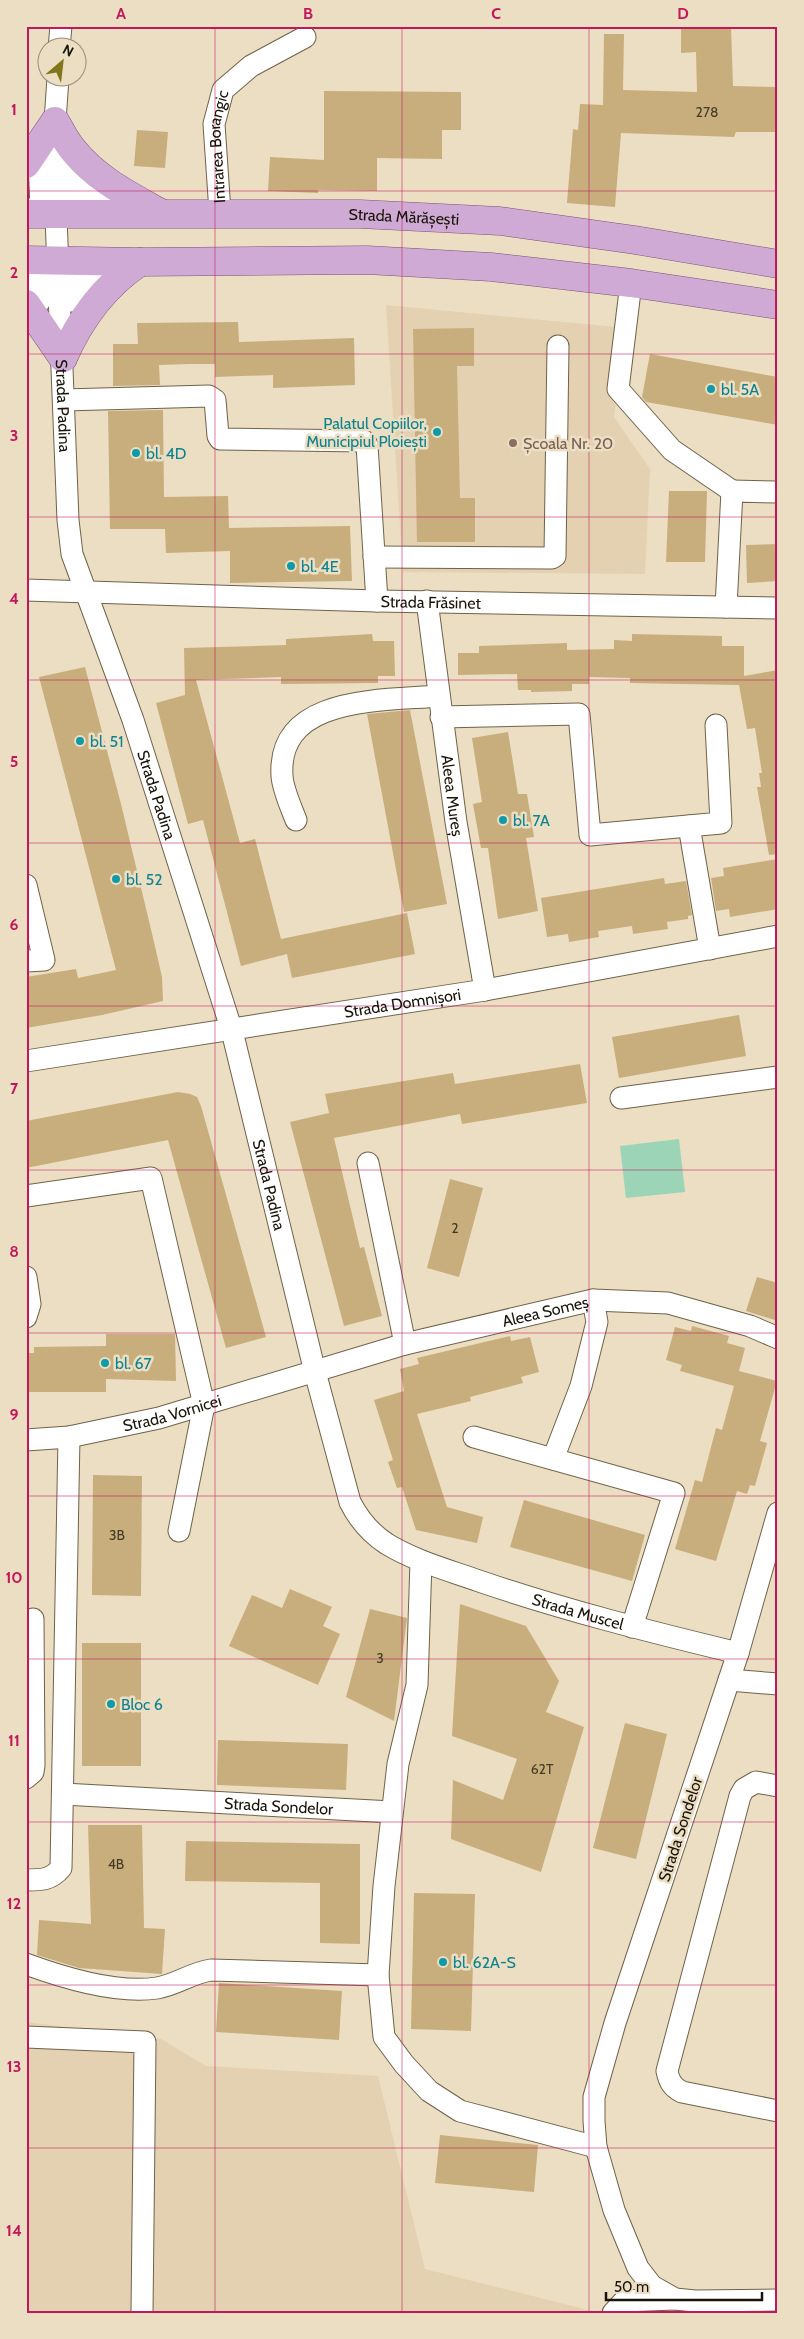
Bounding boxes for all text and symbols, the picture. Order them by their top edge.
text: A [116,4,126,23]
text: B [303,4,313,23]
text: C [491,4,501,23]
text: D [677,4,689,23]
north arrow [38,38,88,88]
text: N [60,40,77,61]
street label: Intrarea Borangic [205,88,233,204]
text: 1 [11,100,17,119]
house number: 278 [696,103,718,121]
street label: Strada Mărășești [349,205,460,230]
text: 2 [10,263,18,282]
street label: Strada Padina [52,359,74,453]
place label: bl. 5A [721,380,759,399]
marker: bl. 5A [705,383,717,395]
place label: Palatul Copiilor, Municipiul Ploiești [306,414,427,452]
text: 3 [10,426,18,445]
marker: Palatul Copiilor, Municipiul Ploiești [431,426,443,438]
place label: Școala Nr. 20 [523,434,613,454]
marker: Școala Nr. 20 [507,437,519,449]
place label: bl. 4D [146,444,186,463]
marker: bl. 4D [130,447,142,459]
place label: bl. 4E [301,557,339,576]
marker: bl. 4E [285,560,297,572]
text: 4 [9,589,19,608]
street label: Strada Frăsinet [381,592,482,613]
place label: bl. 51 [90,732,123,751]
marker: bl. 51 [74,735,86,747]
street label: Strada Padina [133,748,180,842]
text: 5 [10,752,18,771]
street label: Aleea Mureș [437,753,467,838]
place label: bl. 7A [513,811,550,830]
marker: bl. 7A [497,814,509,826]
place label: bl. 52 [126,870,163,889]
marker: bl. 52 [110,873,122,885]
text: 6 [10,915,19,934]
street label: Strada Domnișori [343,985,462,1022]
text: 7 [10,1079,19,1098]
street label: Strada Padina [249,1137,289,1232]
house number: 2 [451,1219,459,1237]
text: 8 [9,1242,19,1261]
street label: Aleea Someș [500,1292,591,1331]
place label: bl. 67 [115,1354,152,1373]
marker: bl. 67 [99,1357,111,1369]
street label: Strada Vornicei [121,1391,224,1435]
text: 9 [10,1405,19,1424]
house number: 3B [109,1526,125,1544]
text: 10 [5,1568,23,1587]
street label: Strada Muscel [530,1590,626,1634]
house number: 3 [376,1649,384,1667]
place label: Bloc 6 [121,1695,163,1714]
marker: Bloc 6 [105,1698,117,1710]
text: 11 [8,1731,20,1750]
house number: 62T [531,1760,554,1778]
street label: Strada Sondelor [655,1773,707,1884]
street label: Strada Sondelor [224,1794,335,1819]
house number: 4B [108,1855,124,1873]
text: 12 [7,1894,21,1913]
place label: bl. 62A-S [453,1953,516,1972]
marker: bl. 62A-S [437,1956,449,1968]
text: 13 [7,2057,21,2076]
text: 14 [6,2221,22,2240]
scale bar [606,2269,763,2301]
text: 50 m [614,2278,649,2296]

